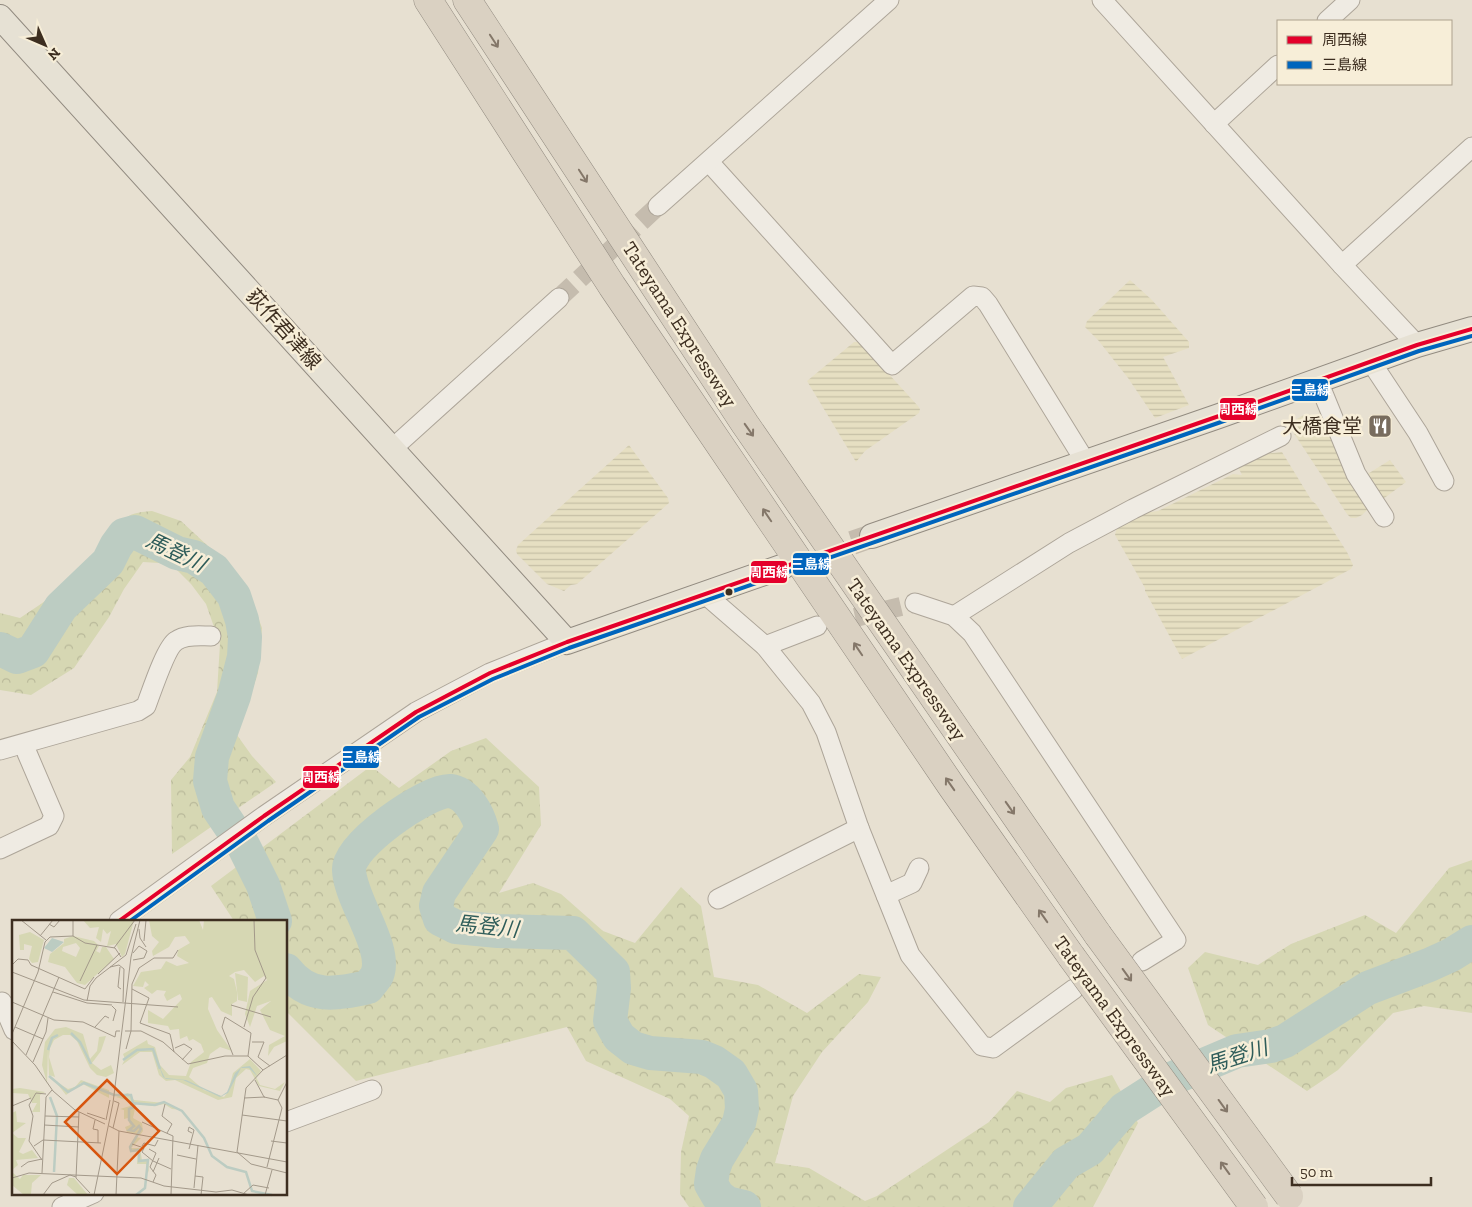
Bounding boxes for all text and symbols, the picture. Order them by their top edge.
north arrow [20,20,70,70]
legend [1277,20,1452,85]
text: 周西線 [1322,31,1367,49]
one-way arrow [489,33,499,47]
text: N [44,44,64,64]
text: 三島線 [1322,56,1367,74]
one-way arrow [579,169,589,183]
street label: Tateyama Expressway [618,237,743,412]
street label: 荻作君津線 [242,284,326,374]
line badge: 三島線 [1291,378,1329,402]
text: 三島線 [1289,382,1331,399]
line badge: 周西線 [1219,397,1257,421]
text: 周西線 [1217,401,1259,418]
restaurant icon: 大橋食堂 [1367,413,1393,439]
place label: 大橋食堂 [1282,414,1362,438]
one-way arrow [744,423,754,437]
one-way arrow [761,508,772,522]
water label: 馬登川 [142,527,212,578]
line badge: 三島線 [792,552,830,576]
text: 三島線 [790,556,832,573]
line badge: 周西線 [750,560,788,584]
text: 周西線 [748,564,790,581]
street label: Tateyama Expressway [842,573,972,745]
unlabelled marker [724,587,734,597]
one-way arrow [853,643,863,657]
line badge: 三島線 [342,745,380,769]
text: 三島線 [340,749,382,766]
line badge: 周西線 [302,765,340,789]
text: 周西線 [300,769,342,786]
one-way arrow [945,777,955,791]
one-way arrow [1005,801,1016,815]
water label: 馬登川 [454,910,522,942]
one-way arrow [1038,910,1048,924]
inset map [12,920,288,1194]
street label: Tateyama Expressway [1049,931,1182,1102]
one-way arrow [1122,968,1132,982]
water label: 馬登川 [1203,1034,1273,1078]
one-way arrow [1218,1099,1228,1113]
scale bar [1292,1154,1431,1186]
one-way arrow [1220,1161,1230,1175]
text: 50 m [1300,1163,1333,1181]

